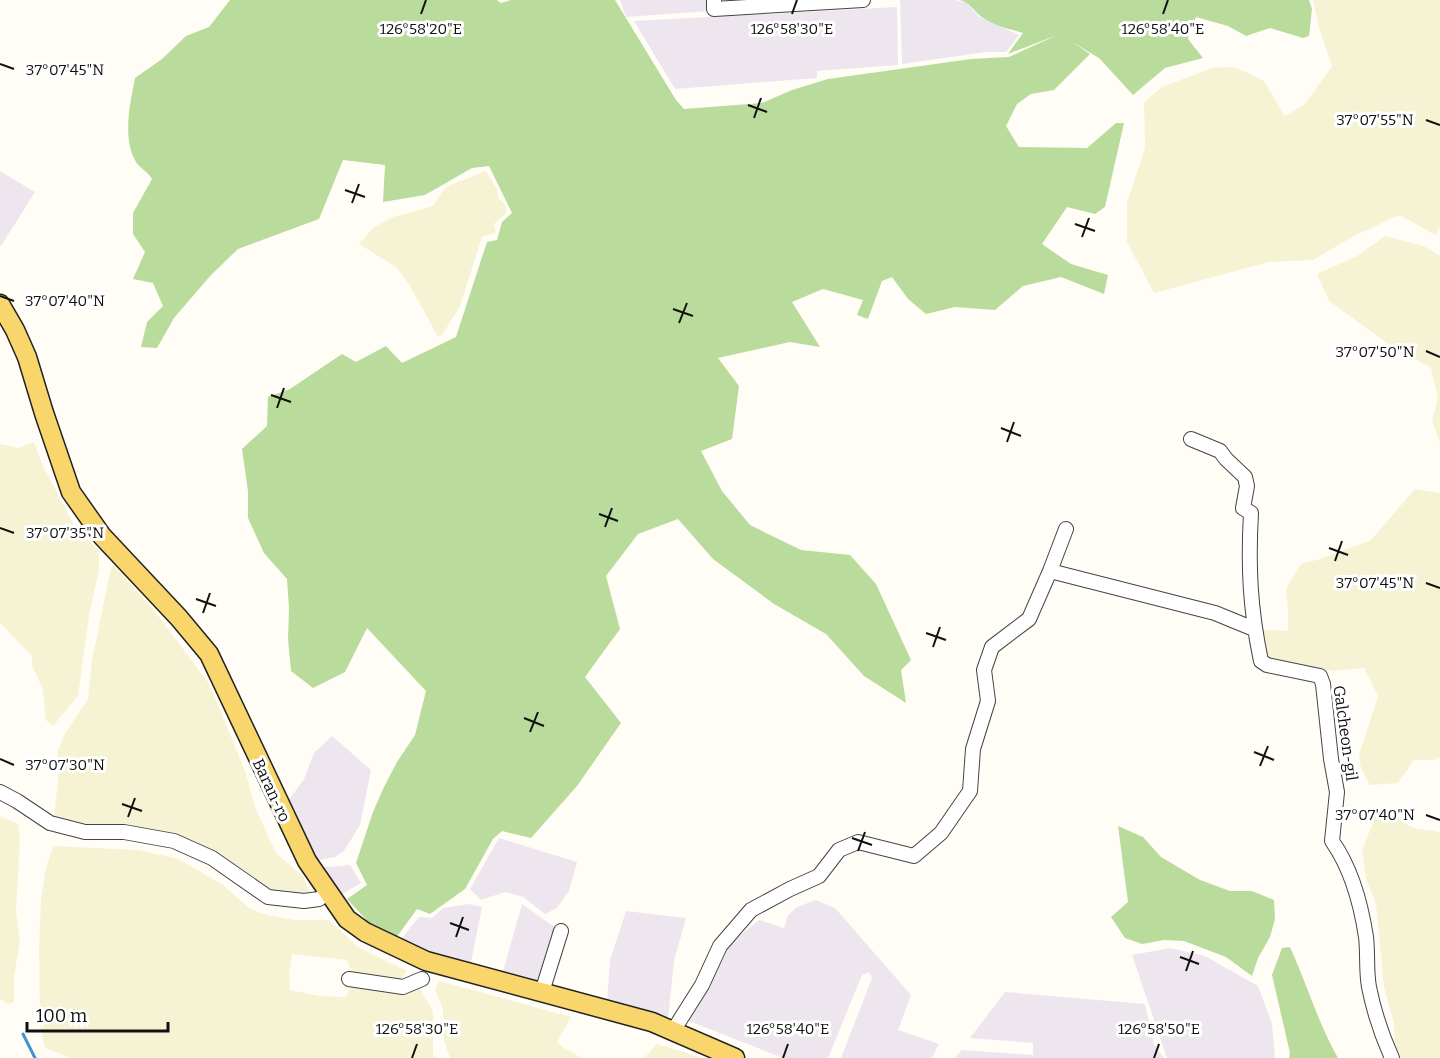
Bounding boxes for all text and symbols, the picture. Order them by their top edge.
text: 126°58'20"E [380,20,462,38]
text: 126°58'30"E [751,20,833,38]
text: 126°58'40"E [1122,20,1204,38]
text: 37°07'45"N [26,61,104,79]
text: 37°07'55"N [1336,111,1414,129]
text: 37°07'40"N [25,292,105,310]
text: 37°07'50"N [1335,343,1415,361]
text: 37°07'35"N [26,524,104,542]
text: 37°07'45"N [1336,574,1414,592]
street label: Galcheon-gil [1329,684,1362,782]
text: 37°07'30"N [25,756,105,774]
street label: Baran-ro [249,756,294,825]
text: 37°07'40"N [1335,806,1415,824]
scale bar [27,995,168,1033]
text: 100 m [36,1005,87,1027]
text: 126°58'30"E [376,1020,458,1038]
text: 126°58'40"E [747,1020,829,1038]
text: 126°58'50"E [1118,1020,1200,1038]

